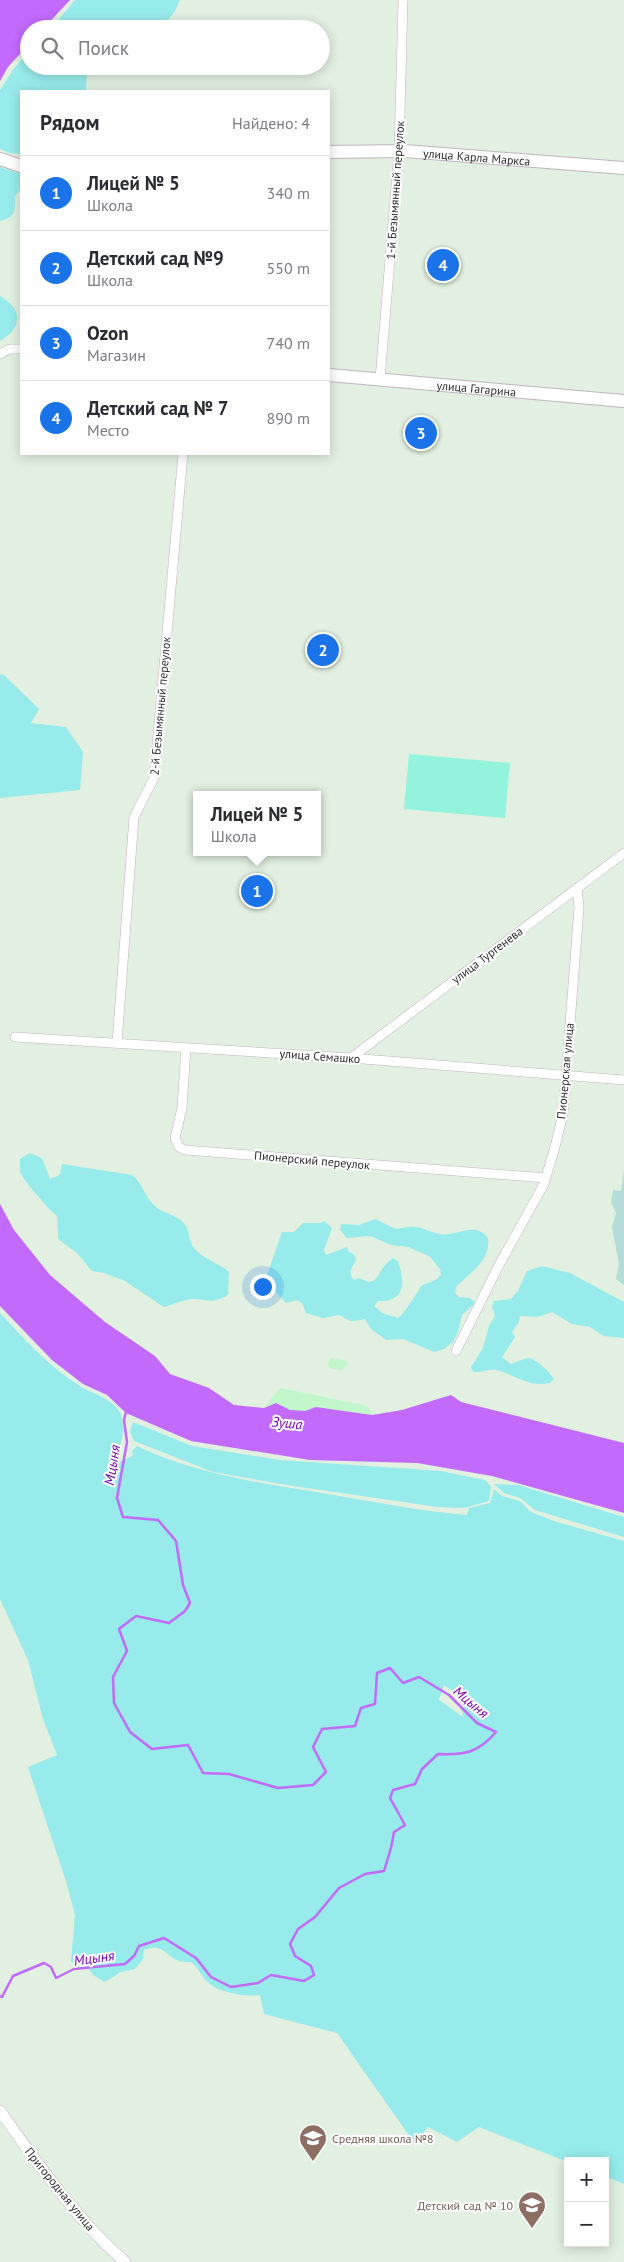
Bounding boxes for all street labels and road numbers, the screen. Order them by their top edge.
street label: 1-й Безымянный переулок [383,120,407,260]
street label: улица Карла Маркса [423,145,531,168]
street label: улица Гагарина [436,377,517,399]
street label: 2-й Безымянный переулок [146,636,174,776]
street label: улица Тургенева [448,923,526,987]
street label: Пионерская улица [553,1022,577,1120]
street label: улица Семашко [279,1046,361,1066]
street label: Пионерский переулок [254,1147,371,1173]
street label: Пригородная улица [22,2144,98,2234]

